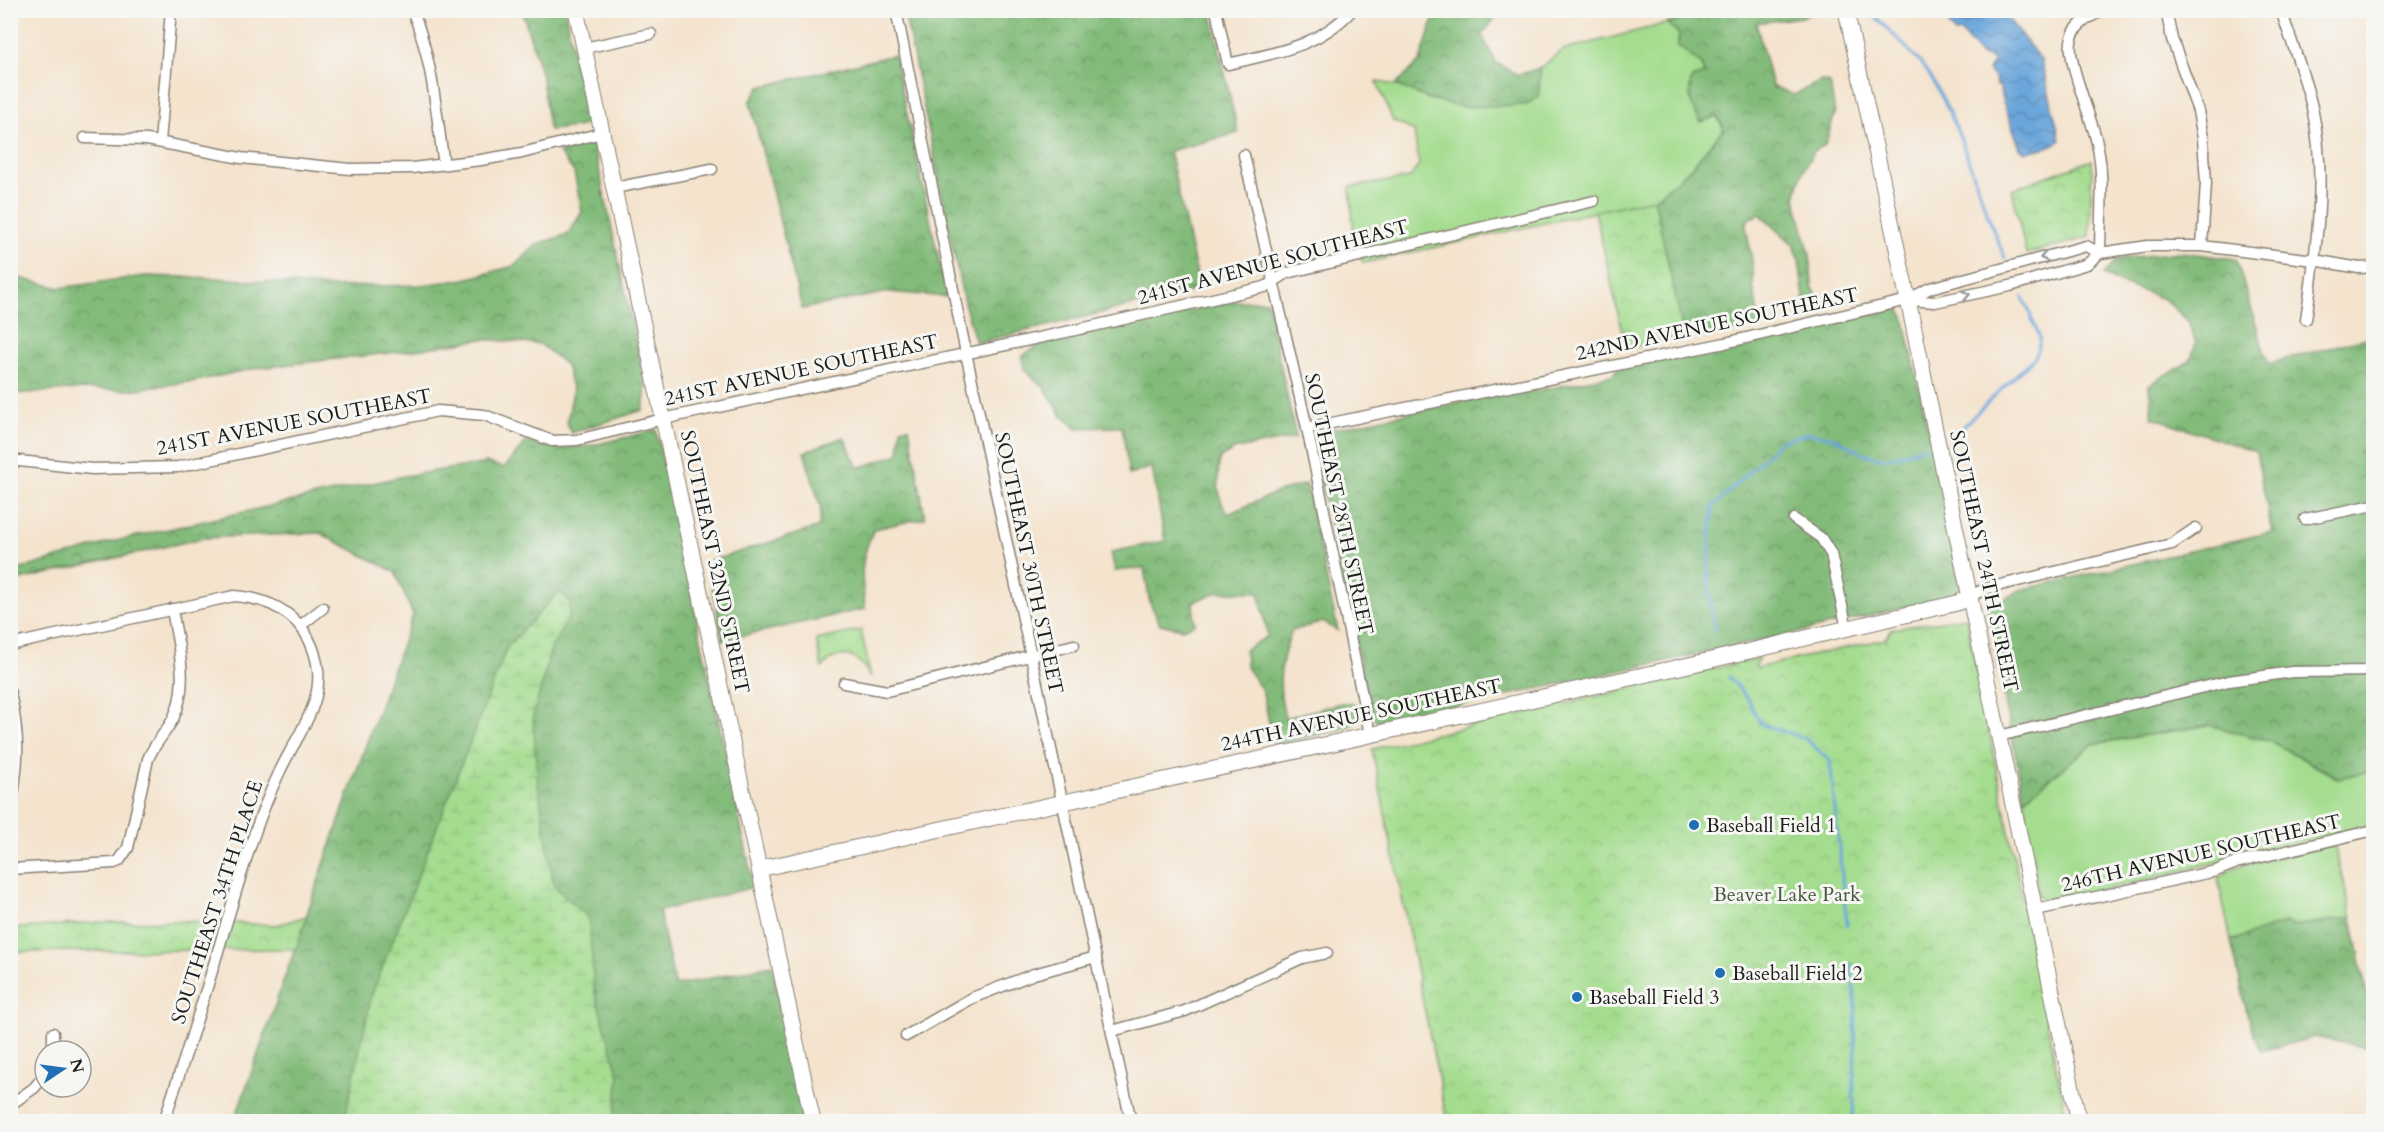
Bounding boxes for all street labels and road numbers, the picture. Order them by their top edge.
street label: 241ST AVENUE SOUTHEAST [1135,213,1412,311]
street label: 242ND AVENUE SOUTHEAST [1573,281,1861,367]
street label: 241ST AVENUE SOUTHEAST [662,328,941,412]
street label: SOUTHEAST 28TH STREET [1298,371,1380,638]
street label: 241ST AVENUE SOUTHEAST [154,382,434,462]
street label: SOUTHEAST 32ND STREET [674,428,756,697]
street label: SOUTHEAST 24TH STREET [1943,428,2025,695]
street label: SOUTHEAST 30TH STREET [988,430,1070,697]
street label: 244TH AVENUE SOUTHEAST [1218,672,1504,758]
street label: SOUTHEAST 34TH PLACE [165,777,269,1027]
street label: 246TH AVENUE SOUTHEAST [2059,808,2344,898]

